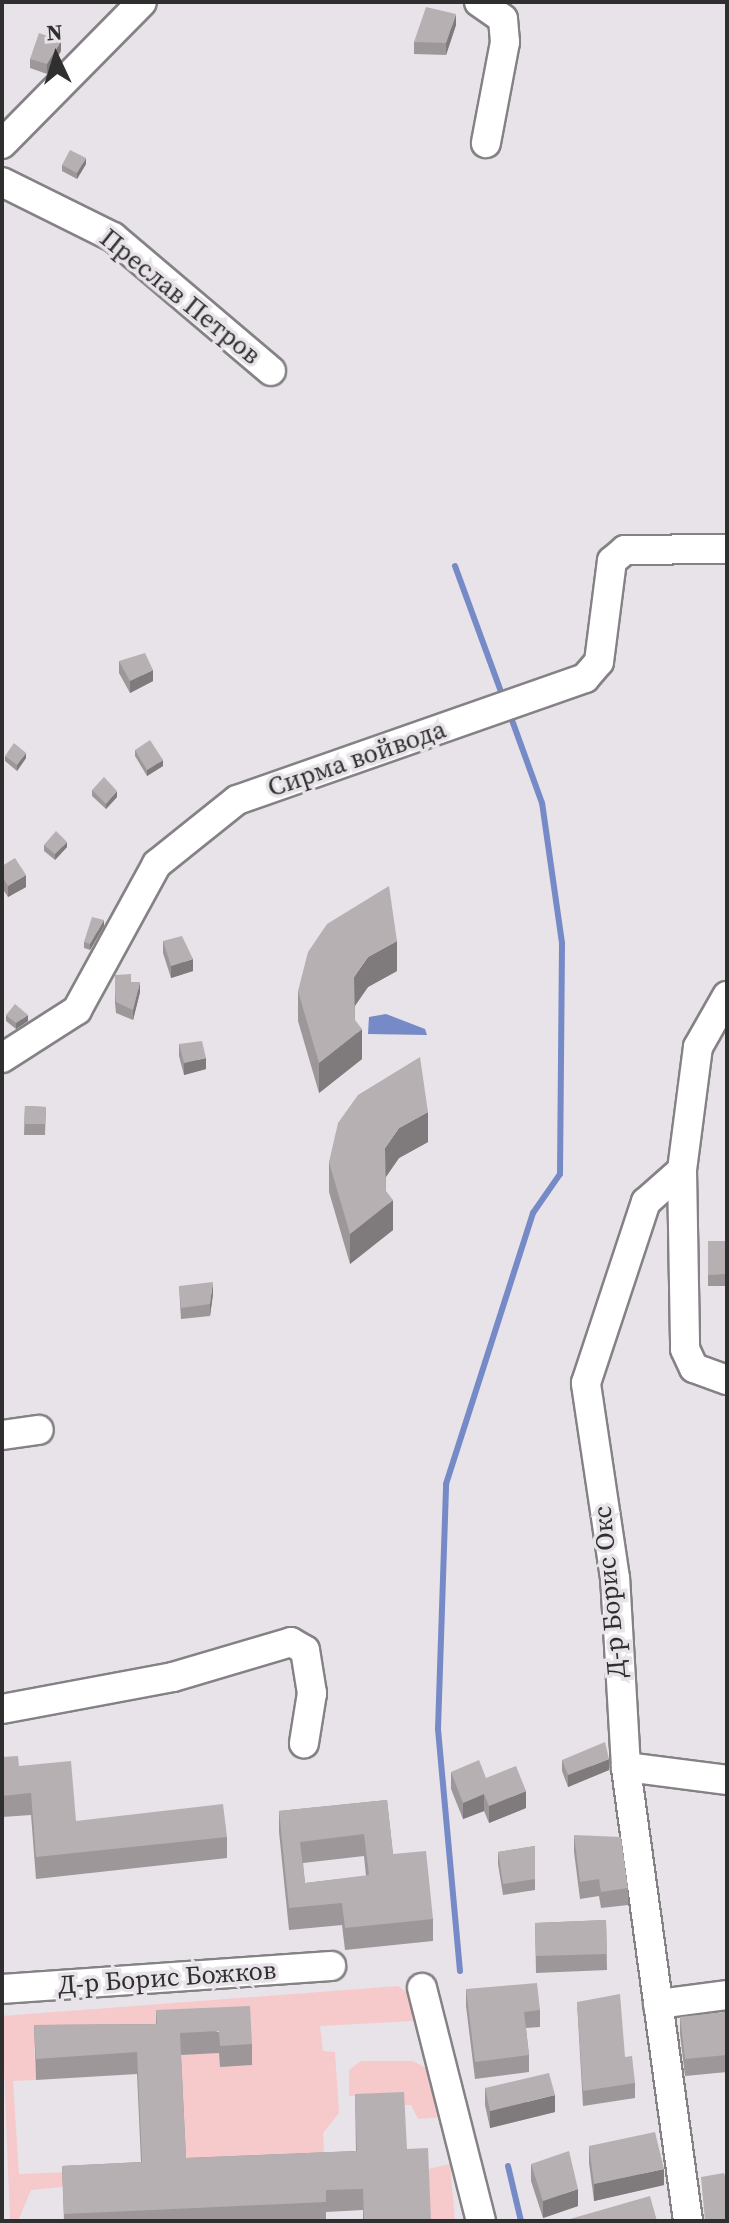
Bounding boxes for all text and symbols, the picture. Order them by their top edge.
north arrow [16,16,96,96]
text: N [45,17,63,48]
street label: Преслав Петров [94,223,266,371]
street label: Сирма войвода [264,714,450,804]
street label: Д-р Борис Окс [587,1505,633,1679]
street label: Д-р Борис Божков [57,1955,277,2001]

